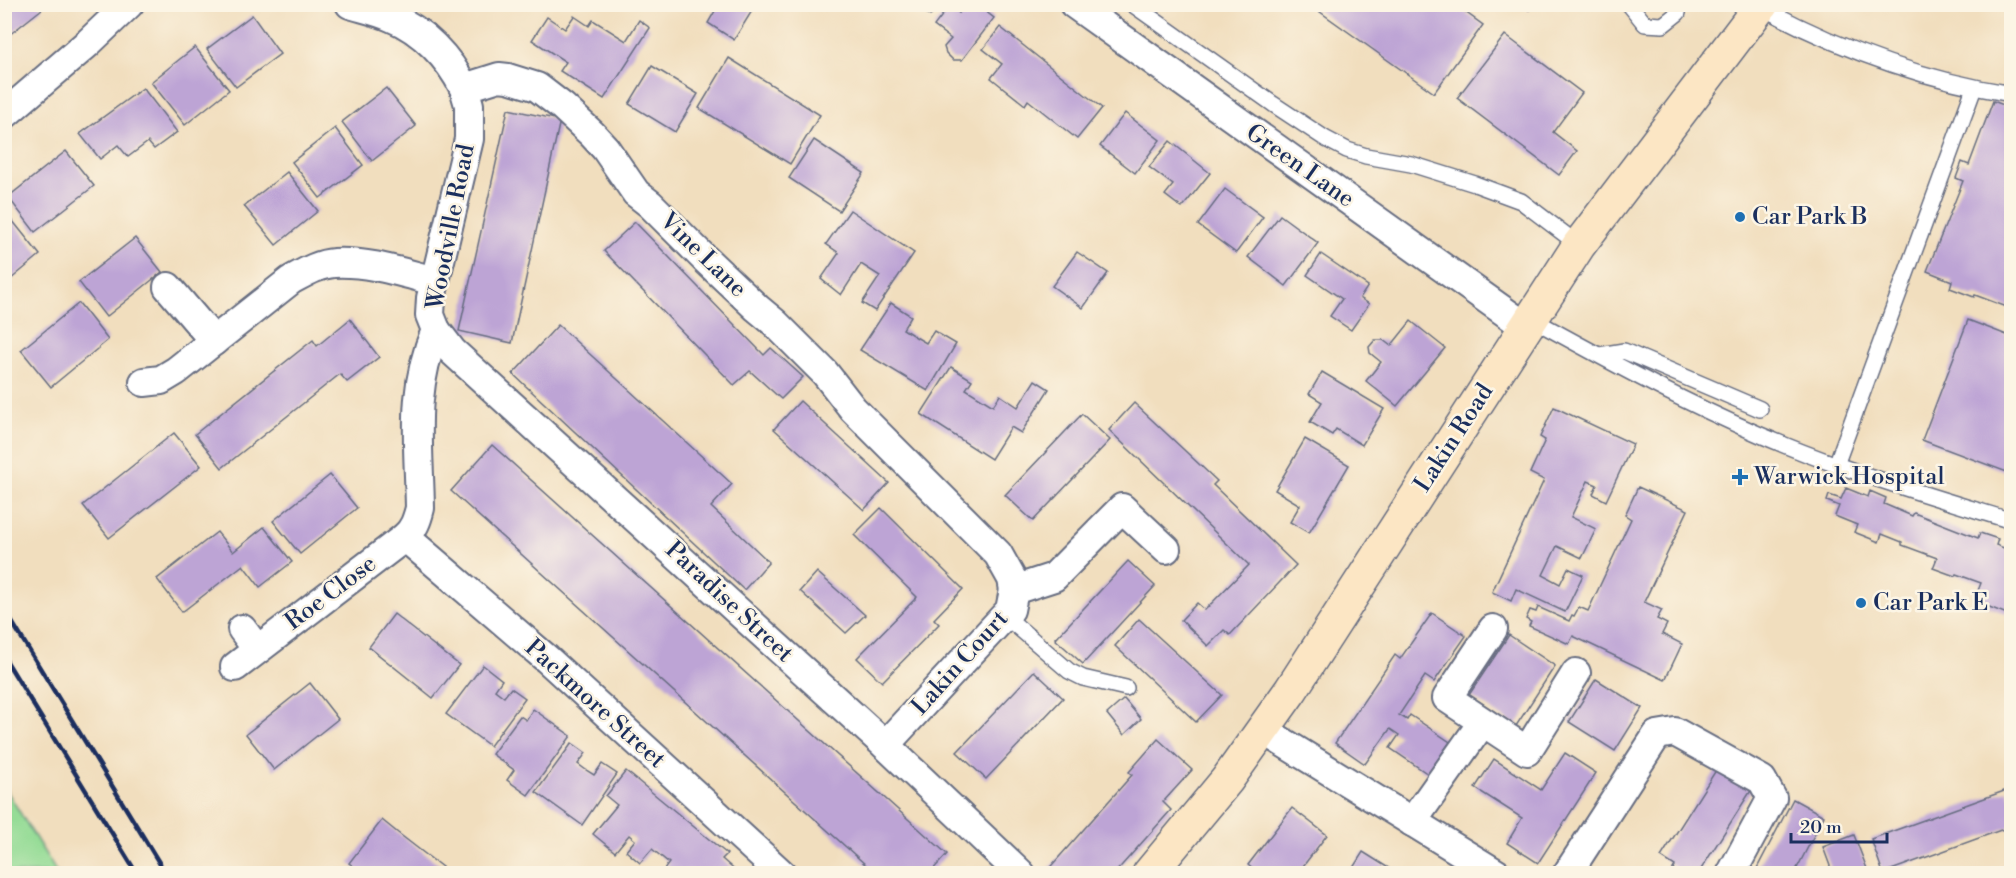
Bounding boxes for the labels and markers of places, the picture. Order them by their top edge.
place label: Car Park B [1752,202,1868,232]
marker: Car Park B [1733,210,1747,224]
place label: Warwick Hospital [1753,462,1945,492]
marker: Warwick Hospital [1731,468,1749,486]
place label: Car Park E [1873,588,1988,618]
marker: Car Park E [1854,596,1868,610]

